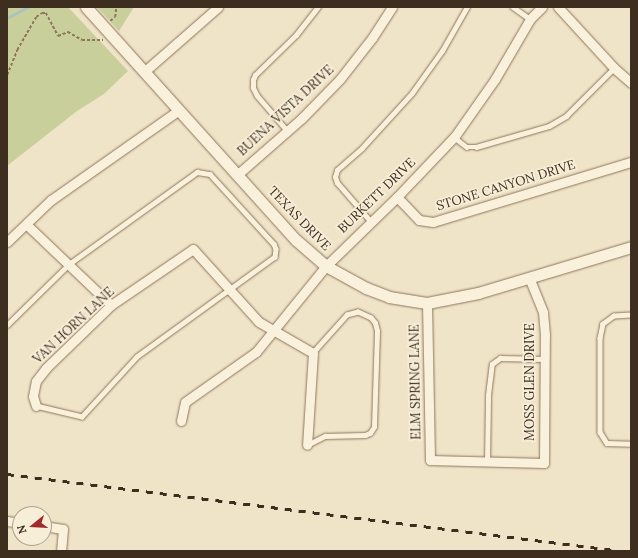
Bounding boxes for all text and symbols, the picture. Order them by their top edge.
street label: BUENA VISTA DRIVE [235,62,337,160]
street label: BURKETT DRIVE [335,155,419,237]
street label: STONE CANYON DRIVE [435,157,577,215]
street label: TEXAS DRIVE [265,184,333,254]
street label: VAN HORN LANE [30,285,118,367]
street label: MOSS GLEN DRIVE [522,323,538,441]
street label: ELM SPRING LANE [407,324,425,440]
north arrow [12,506,52,546]
text: N [14,523,30,536]

